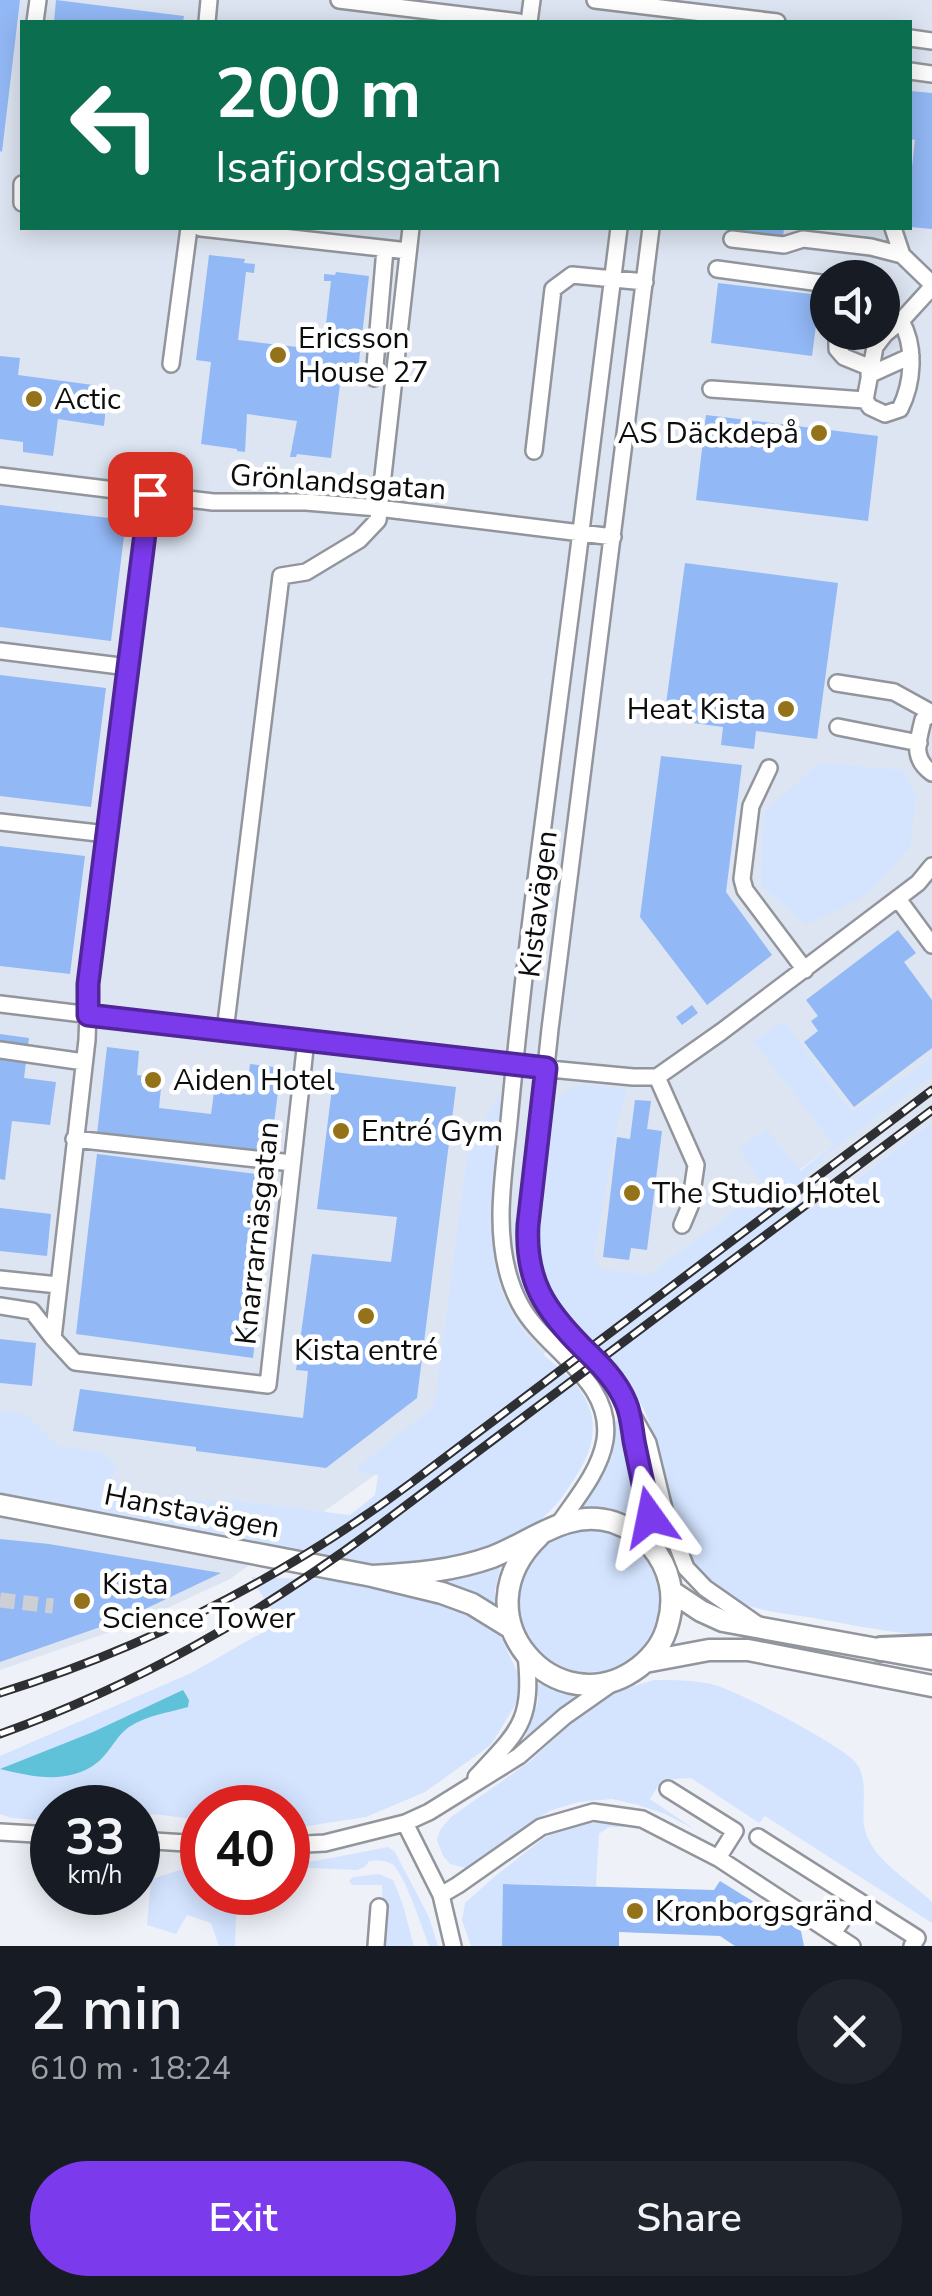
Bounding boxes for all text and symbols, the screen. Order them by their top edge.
text: 200 m [215,46,421,142]
icon: left [50,60,180,190]
text: Isafjordsgatan [215,137,502,198]
map controls [810,260,900,350]
button: sound [810,260,900,350]
place label: Ericsson House 27 [298,318,428,393]
marker: Ericsson House 27 [267,344,289,366]
place label: Actic [54,379,121,420]
marker: Actic [23,388,45,410]
place label: AS Däckdepå [618,413,799,454]
marker: AS Däckdepå [808,422,830,444]
pin [108,452,193,537]
street label: Grönlandsgatan [228,454,447,511]
icon: arrive [123,467,178,522]
place label: Heat Kista [627,689,766,730]
marker: Heat Kista [775,698,797,720]
street label: Kistavägen [509,828,568,980]
place label: Aiden Hotel [173,1060,335,1101]
marker: Aiden Hotel [142,1069,164,1091]
place label: Entré Gym [361,1111,503,1152]
street label: Knarrarnäsgatan [225,1120,290,1347]
marker: Entré Gym [330,1120,352,1142]
place label: The Studio Hotel [652,1173,880,1214]
marker: The Studio Hotel [621,1182,643,1204]
marker: Kista entré [355,1305,377,1327]
place label: Kista entré [294,1330,438,1371]
position arrow [598,1465,702,1569]
street label: Hanstavägen [101,1474,283,1549]
place label: Kista Science Tower [102,1564,296,1639]
marker: Kista Science Tower [71,1590,93,1612]
speed limit sign: 40 [180,1785,310,1915]
text: 33 [65,1803,125,1872]
text: km/h [67,1858,123,1892]
place label: Kronborgsgränd [655,1891,873,1932]
marker: Kronborgsgränd [624,1900,646,1922]
text: 2 min [30,1968,183,2050]
button: close [797,1979,902,2084]
text: 610 m · 18:24 [30,2047,231,2090]
button: Exit [30,2161,456,2276]
button: Share [476,2161,902,2276]

